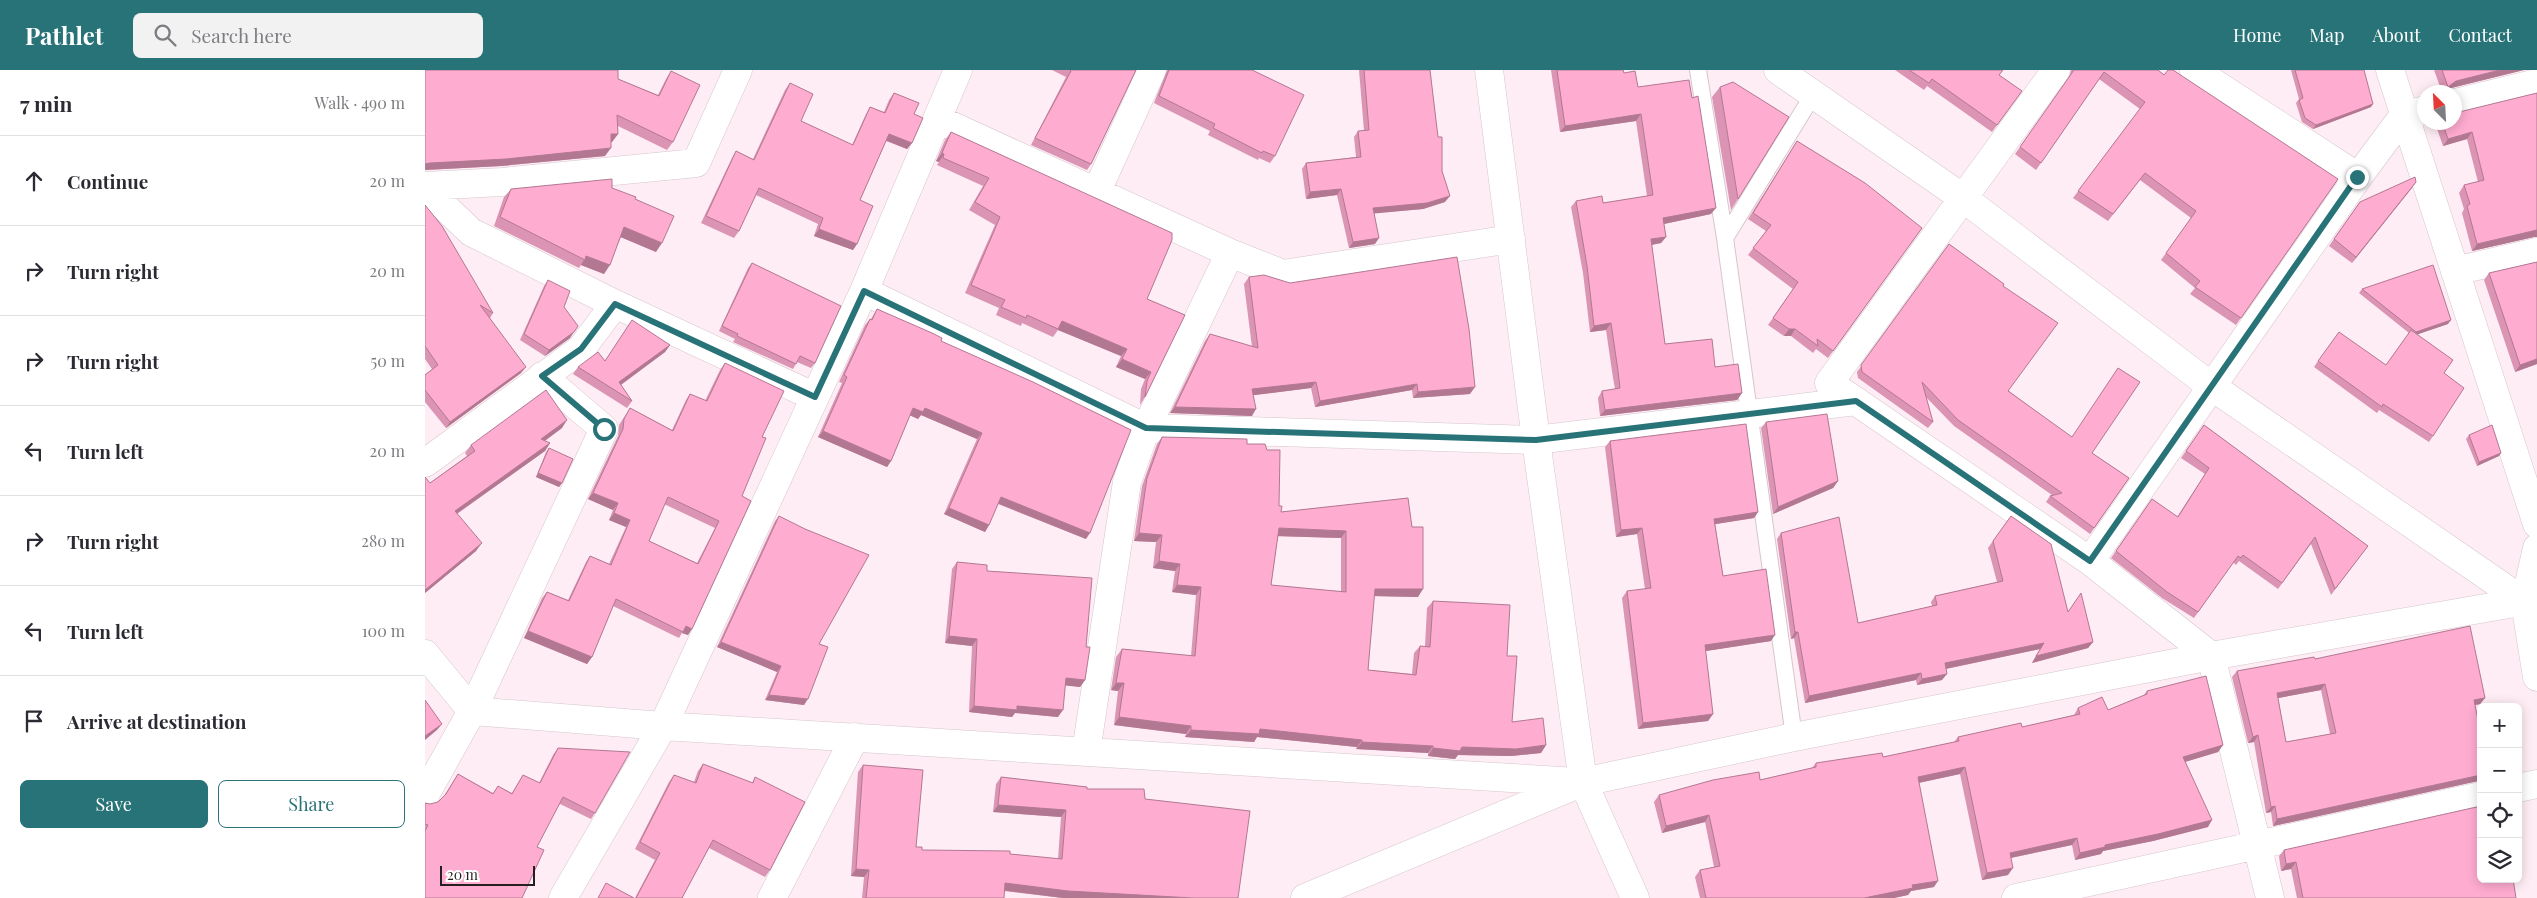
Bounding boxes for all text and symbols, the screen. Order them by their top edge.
search box [133,13,483,58]
text: Pathlet [25,19,103,51]
icon: search [151,21,179,49]
text: Search here [191,22,292,48]
text: Home [2233,23,2281,47]
text: Map [2309,23,2344,47]
text: About [2372,23,2421,47]
text: Contact [2449,23,2512,47]
north arrow [2417,85,2462,130]
text: 7 min [20,89,73,117]
text: Walk · 490 m [314,92,405,113]
route end [2346,166,2369,189]
icon: ahead [20,167,48,195]
text: Continue [67,168,148,194]
text: 20 m [370,170,405,191]
icon: right [20,257,48,285]
text: Turn right [67,258,159,284]
text: 20 m [370,260,405,281]
icon: right [20,347,48,375]
text: Turn right [67,348,159,374]
text: 50 m [371,350,405,371]
route start [593,418,616,441]
icon: left [20,437,48,465]
text: Turn left [67,438,144,464]
text: 20 m [370,440,405,461]
icon: right [20,527,48,555]
text: Turn right [67,528,159,554]
text: 280 m [361,530,405,551]
icon: left [20,617,48,645]
text: Turn left [67,618,144,644]
text: 100 m [362,620,405,641]
map controls [2477,703,2522,883]
button: + [2477,703,2522,748]
icon: arrive [20,707,48,735]
text: Arrive at destination [67,708,247,734]
button: − [2477,748,2522,793]
button: Save [20,780,208,828]
button: Share [218,780,405,828]
button: locate [2477,793,2522,838]
button: layers [2477,838,2522,883]
scale bar [440,863,535,886]
text: 20 m [447,865,478,884]

